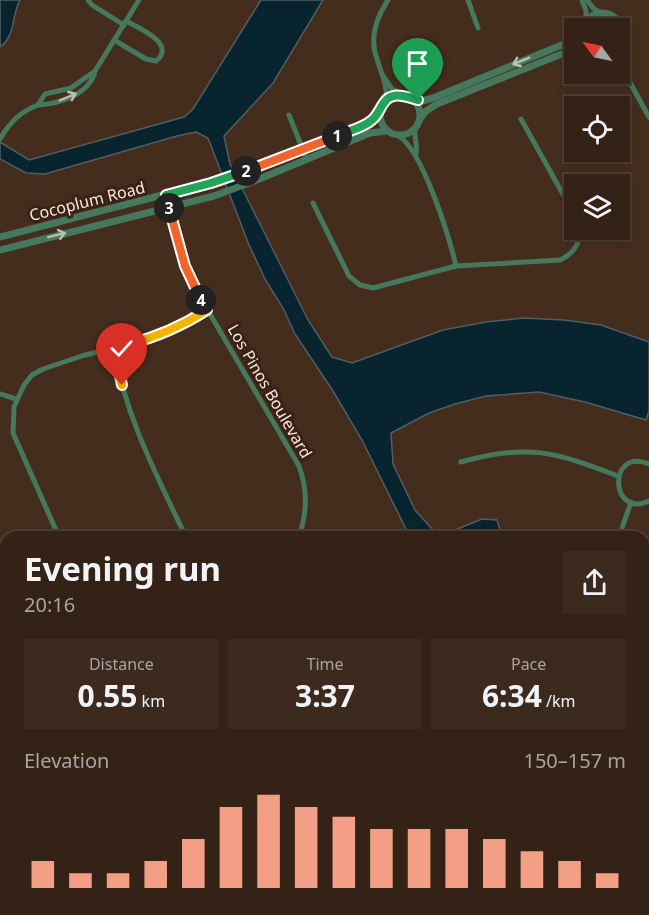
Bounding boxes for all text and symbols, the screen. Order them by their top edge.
north arrow [564,18,630,84]
map controls [564,18,630,240]
pin [392,38,443,100]
icon: arrive [401,47,434,80]
one-way arrow [512,56,531,67]
one-way arrow [59,91,77,102]
button: locate [564,96,630,162]
pin: 1 [322,121,352,151]
text: 1 [332,125,342,147]
pin: 2 [231,156,261,186]
text: 2 [241,160,251,182]
button: layers [564,174,630,240]
street label: Cocoplum Road [27,176,147,226]
pin: 3 [154,193,184,223]
text: 3 [164,197,174,219]
one-way arrow [47,229,66,241]
pin: 4 [186,285,216,315]
text: 4 [196,289,206,311]
street label: Los Pinos Boulevard [223,320,317,462]
pin [96,323,147,385]
icon: check [105,332,138,365]
text: Evening run [24,546,221,591]
button: share [563,551,626,614]
text: 20:16 [24,591,75,618]
text: Distance [89,653,154,675]
text: Time [306,653,344,675]
text: Pace [511,653,546,675]
text: 0.55 [78,675,137,716]
text: 3:37 [295,675,355,716]
text: 6:34 [482,675,542,716]
text: km [137,690,165,712]
text: /km [542,690,575,712]
text: Elevation [24,747,109,774]
text: 150–157 m [523,747,626,774]

